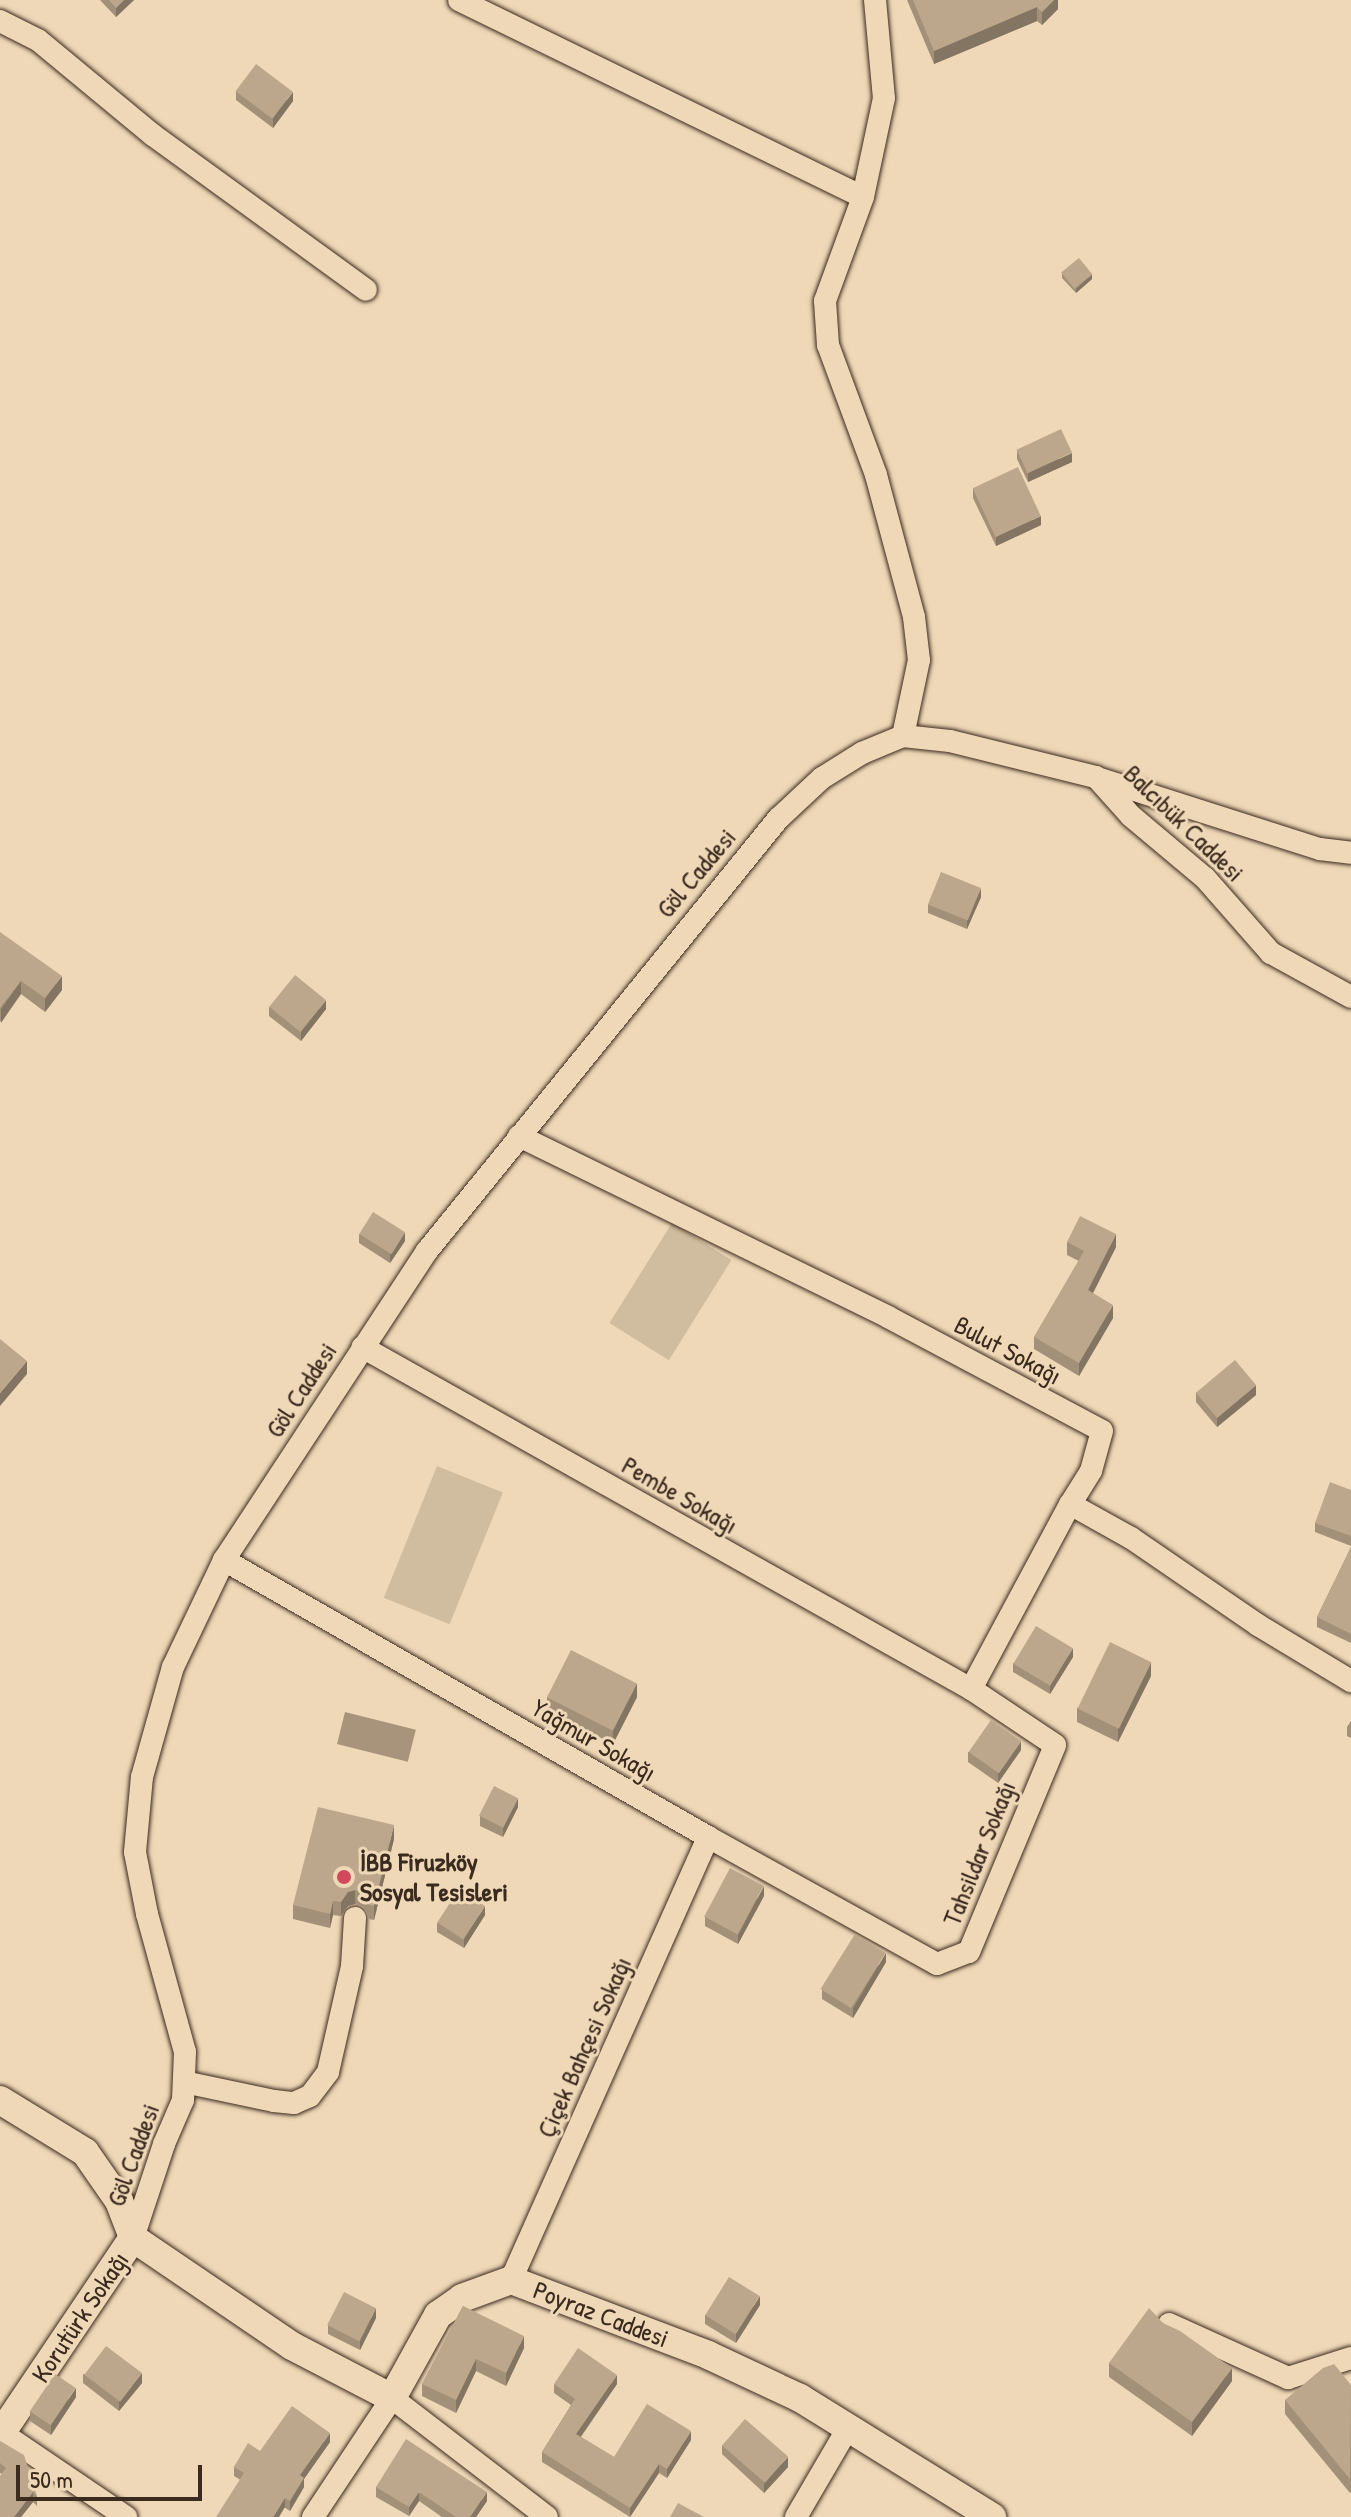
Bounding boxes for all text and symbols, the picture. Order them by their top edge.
street label: Balcıbük Caddesi [1117,758,1251,888]
street label: Göl Caddesi [650,822,742,924]
street label: Bulut Sokağı [949,1309,1067,1391]
street label: Göl Caddesi [259,1337,343,1443]
street label: Pembe Sokağı [617,1449,743,1541]
street label: Yağmur Sokağı [526,1692,662,1788]
street label: Tahsildar Sokağı [936,1776,1022,1930]
place label: İBB Firuzköy Sosyal Tesisleri [360,1846,508,1908]
marker: İBB Firuzköy Sosyal Tesisleri [335,1868,353,1886]
street label: Çiçek Bahçesi Sokağı [530,1952,638,2142]
street label: Göl Caddesi [100,2100,166,2210]
street label: Korutürk Sokağı [25,2246,135,2388]
street label: Poyraz Caddesi [529,2274,673,2354]
scale bar [20,2449,206,2499]
text: 50 m [30,2463,73,2495]

